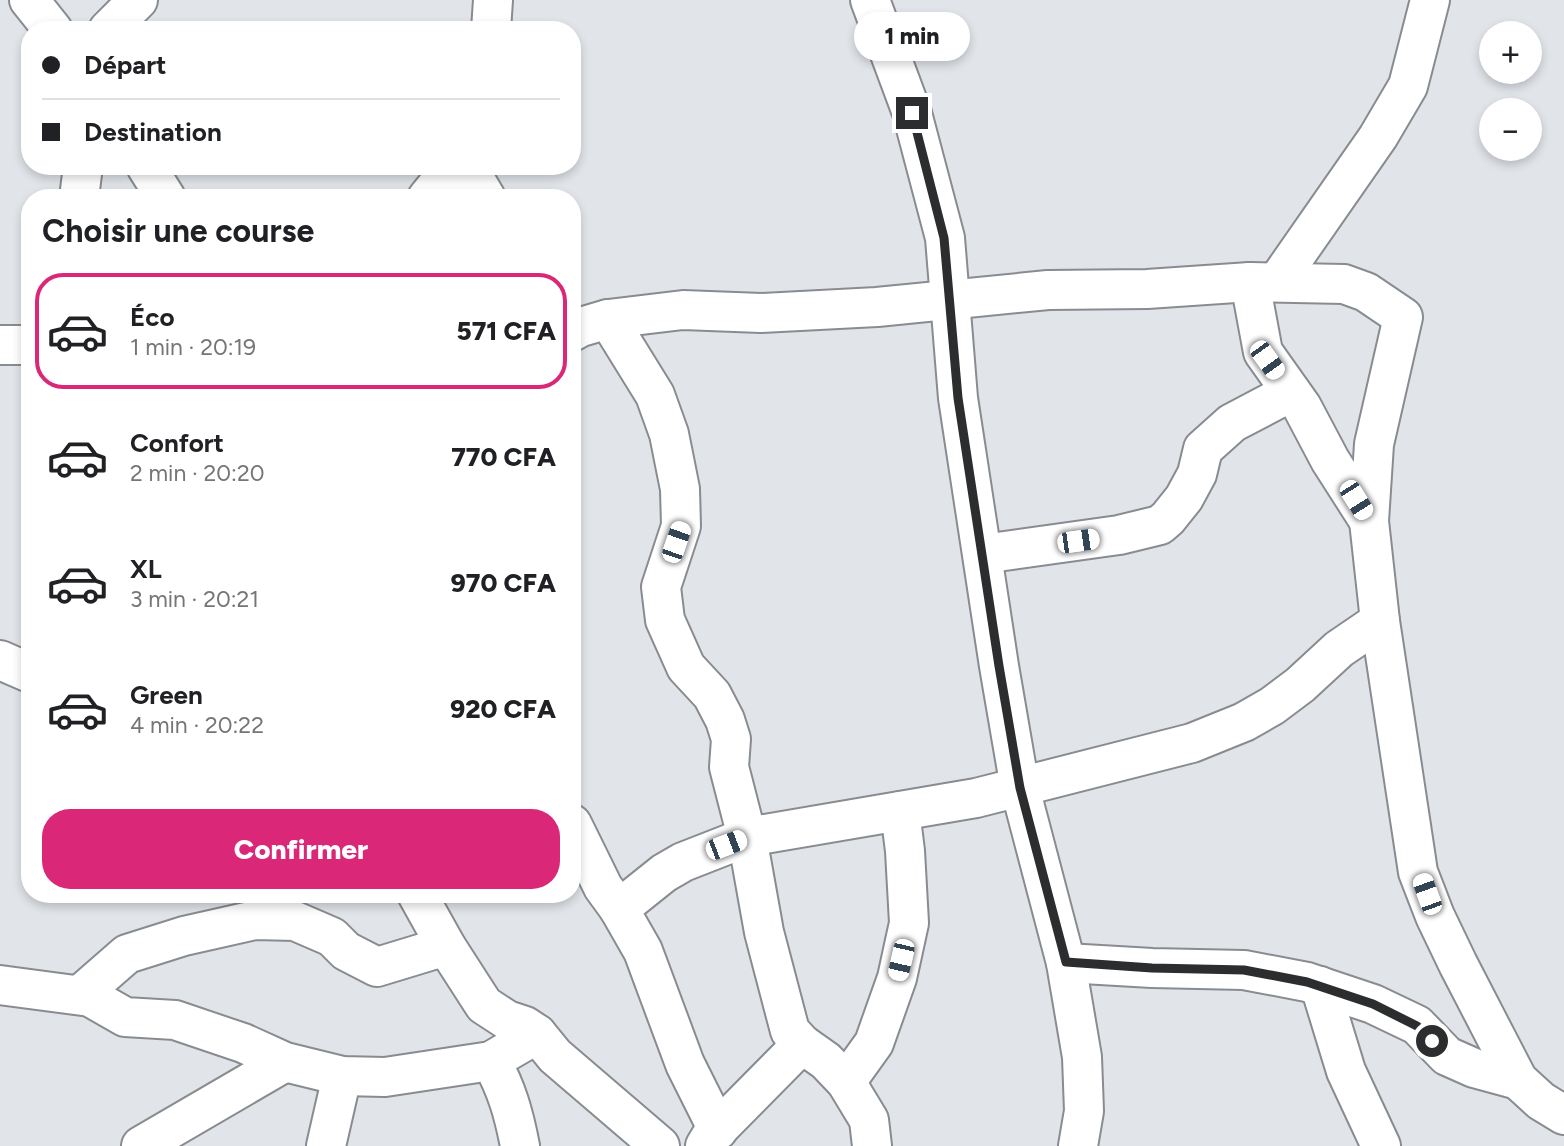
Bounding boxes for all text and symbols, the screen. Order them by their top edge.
callout: 1 min [854,11,970,60]
map controls [1479,21,1542,161]
button: + [1479,21,1542,84]
text: 1 min [885,22,939,50]
text: Départ [84,49,166,81]
route end [896,97,928,129]
button: − [1479,98,1542,161]
text: Destination [84,116,222,148]
text: Choisir une course [42,212,314,250]
icon: car [46,300,109,363]
text: Éco [130,301,175,333]
text: 571 CFA [457,315,556,347]
text: 1 min · 20:19 [130,333,256,361]
car [1247,337,1288,383]
icon: car [46,426,109,489]
text: Confort [130,427,224,459]
text: 770 CFA [451,441,556,473]
text: 2 min · 20:20 [130,459,265,487]
car [1336,477,1377,523]
car [660,519,693,565]
car [1056,528,1101,554]
icon: car [46,552,109,615]
text: XL [130,553,162,585]
text: 970 CFA [451,567,556,599]
text: 3 min · 20:21 [130,585,259,613]
icon: car [46,678,109,741]
text: Green [130,679,203,711]
text: 920 CFA [450,693,556,725]
text: 4 min · 20:22 [130,711,264,739]
button: Confirmer [42,809,560,889]
car [703,828,750,862]
car [1410,871,1445,917]
car [887,937,916,983]
route start [1416,1025,1448,1057]

